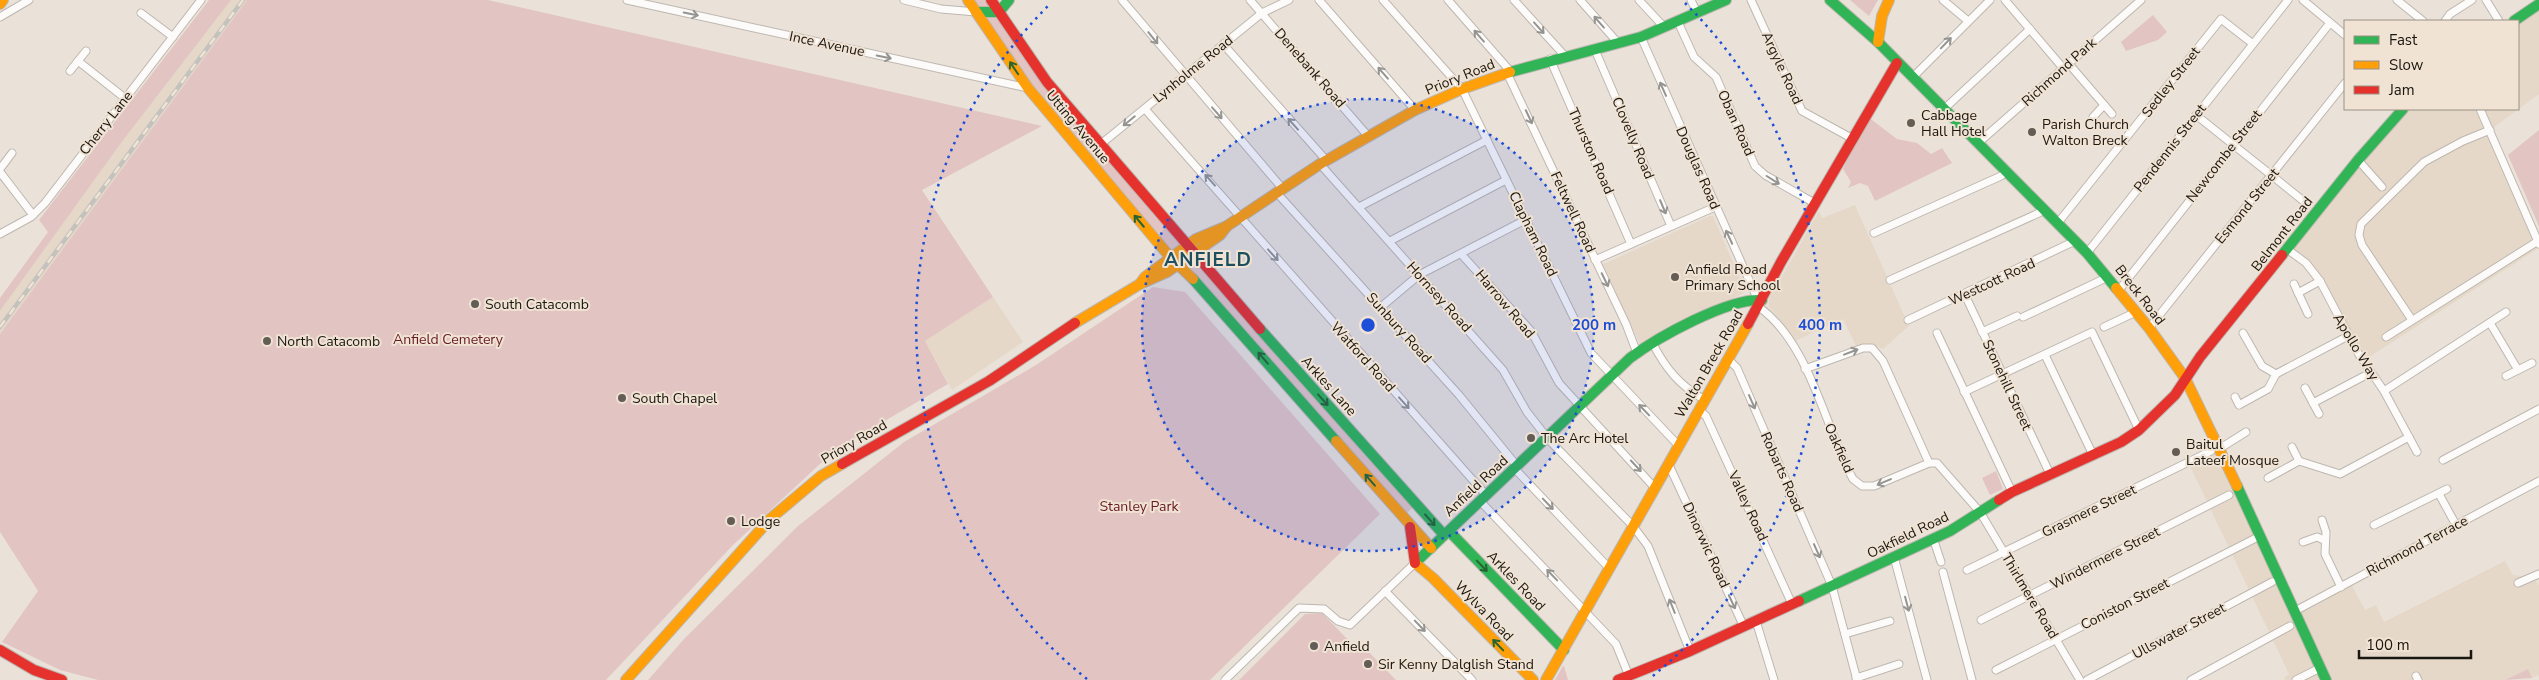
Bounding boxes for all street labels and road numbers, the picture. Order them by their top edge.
street label: Denebank Road [1270,24,1350,112]
street label: Ince Avenue [788,27,866,61]
street label: Argyle Road [1757,29,1807,107]
street label: Lynholme Road [1149,31,1237,107]
street label: Richmond Park [2018,33,2101,111]
street label: Sedley Street [2137,43,2205,121]
street label: Priory Road [1422,54,1498,100]
street label: Utting Avenue [1042,86,1114,168]
street label: Cherry Lane [75,87,137,159]
street label: Oban Road [1713,87,1759,159]
street label: Clovelly Road [1607,94,1659,182]
street label: Pendennis Street [2129,100,2211,196]
street label: Thurston Road [1563,105,1619,197]
street label: Newcombe Street [2182,106,2266,206]
street label: Douglas Road [1671,124,1725,212]
street label: Esmond Street [2211,164,2284,248]
street label: Feltwell Road [1546,168,1600,256]
street label: Clapham Road [1504,188,1562,280]
street label: Belmont Road [2247,193,2317,275]
street label: Westcott Road [1946,254,2038,310]
street label: Hornsey Road [1402,258,1476,336]
street label: Breck Road [2111,261,2169,329]
street label: Harrow Road [1471,266,1539,342]
street label: Sunbury Road [1362,288,1436,368]
street label: Walton Breck Road [1670,307,1748,421]
street label: Apollo Way [2329,310,2384,385]
street label: Watford Road [1326,318,1400,396]
street label: Stonehill Street [1978,337,2036,433]
street label: Arkles Lane [1297,352,1361,420]
street label: Priory Road [817,415,891,469]
street label: Oakfield [1820,420,1858,476]
street label: Robarts Road [1756,429,1808,515]
street label: Anfield Road [1440,451,1512,521]
street label: Valley Road [1723,467,1773,544]
street label: Grasmere Street [2039,480,2139,542]
street label: Dinorwic Road [1678,499,1734,591]
street label: Oakfield Road [1864,507,1952,563]
street label: Richmond Terrace [2363,511,2471,581]
street label: Windermere Street [2047,522,2163,594]
street label: Arkles Road [1483,547,1549,615]
street label: Thirlmere Road [1997,550,2063,642]
street label: Coniston Street [2077,573,2173,634]
street label: Wylva Road [1450,577,1518,645]
street label: Ullswater Street [2129,598,2229,664]

